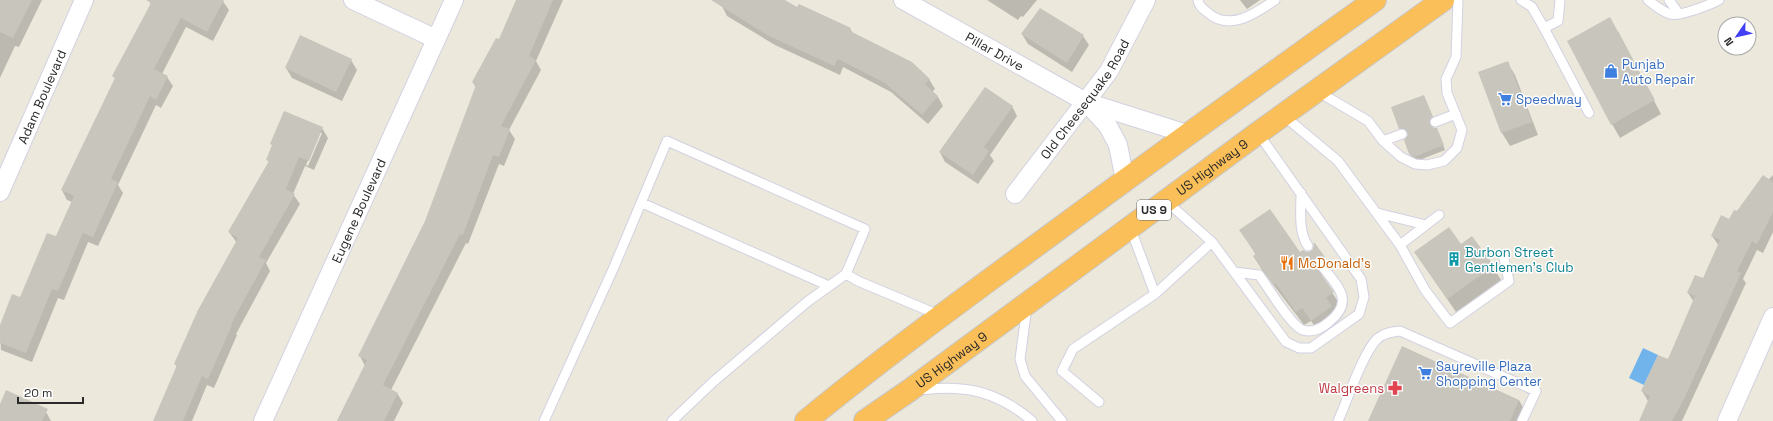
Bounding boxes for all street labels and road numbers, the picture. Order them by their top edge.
street label: Pillar Drive [962,28,1027,74]
street label: Old Cheesequake Road [1036,36,1133,162]
street label: Adam Boulevard [14,47,70,146]
street label: US Highway 9 [1173,135,1251,199]
street label: Eugene Boulevard [327,156,390,266]
road number: US 9 [1137,200,1171,220]
street label: US Highway 9 [912,327,991,392]

